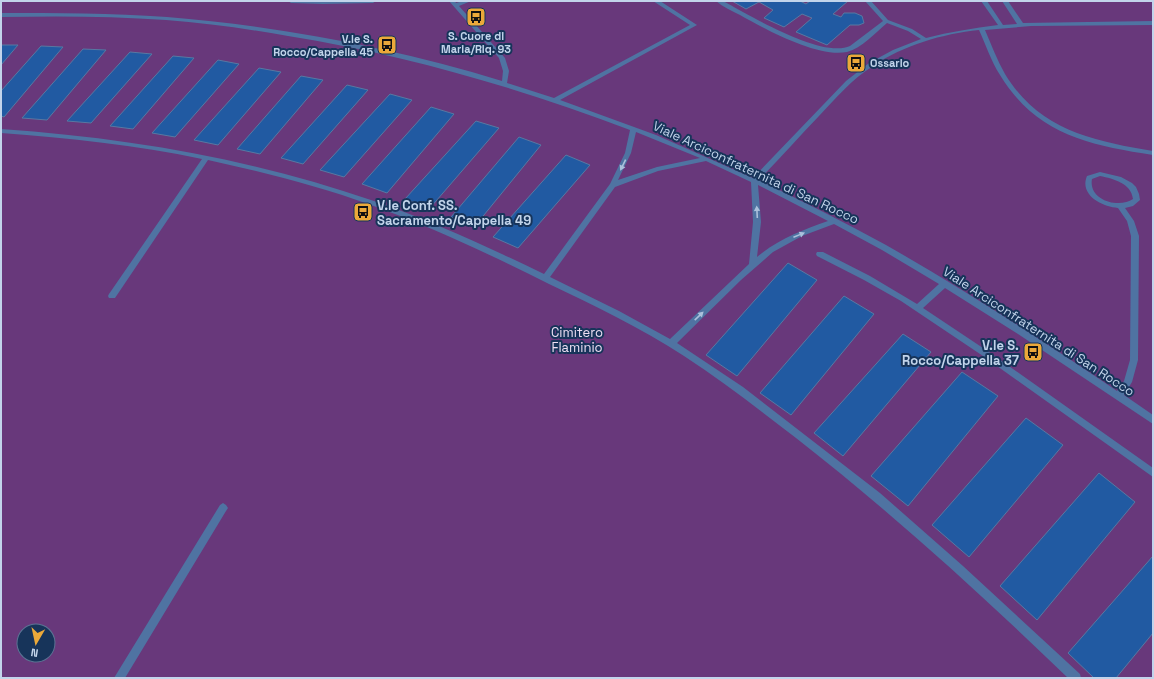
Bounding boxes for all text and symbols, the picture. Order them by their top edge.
bus stop icon: S. Cuore di Maria/Riq. 93 [465,6,487,28]
place label: S. Cuore di Maria/Riq. 93 [441,29,511,56]
place label: V.le S. Rocco/Cappella 45 [273,32,373,59]
bus stop icon: V.le S. Rocco/Cappella 45 [376,34,398,56]
bus stop icon: Ossario [845,52,867,74]
place label: Ossario [870,56,910,70]
street label: Viale Arciconfraternita di San Rocco [650,117,862,228]
one-way arrow [620,160,626,171]
place label: V.le Conf. SS. Sacramento/Cappella 49 [377,197,531,229]
bus stop icon: V.le Conf. SS. Sacramento/Cappella 49 [352,201,374,223]
one-way arrow [753,206,760,218]
one-way arrow [793,231,805,237]
street label: Viale Arciconfraternita di San Rocco [940,263,1138,400]
one-way arrow [694,311,704,321]
park label: Cimitero Flaminio [551,324,603,356]
place label: V.le S. Rocco/Cappella 37 [902,337,1019,369]
bus stop icon: V.le S. Rocco/Cappella 37 [1022,341,1044,363]
north arrow [16,623,56,663]
text: N [30,645,39,660]

